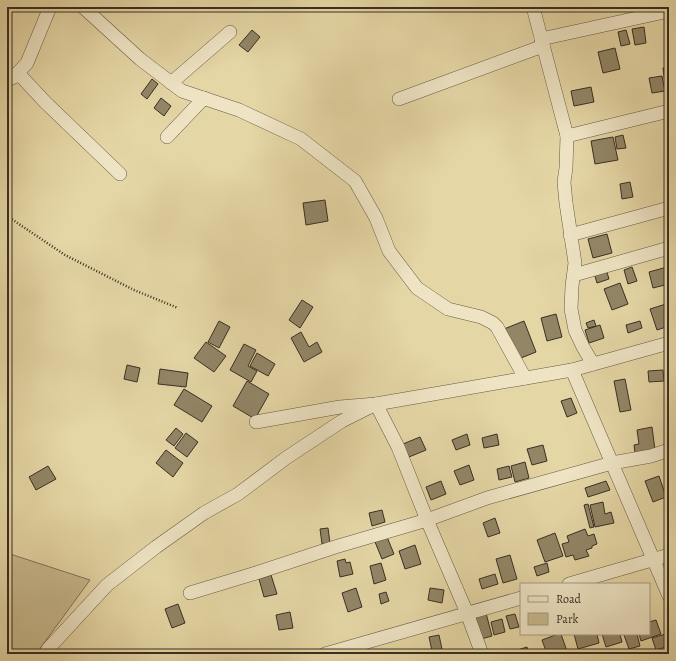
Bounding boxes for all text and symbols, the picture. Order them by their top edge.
legend [520,583,650,635]
text: Road [556,591,582,607]
text: Park [556,611,579,627]

